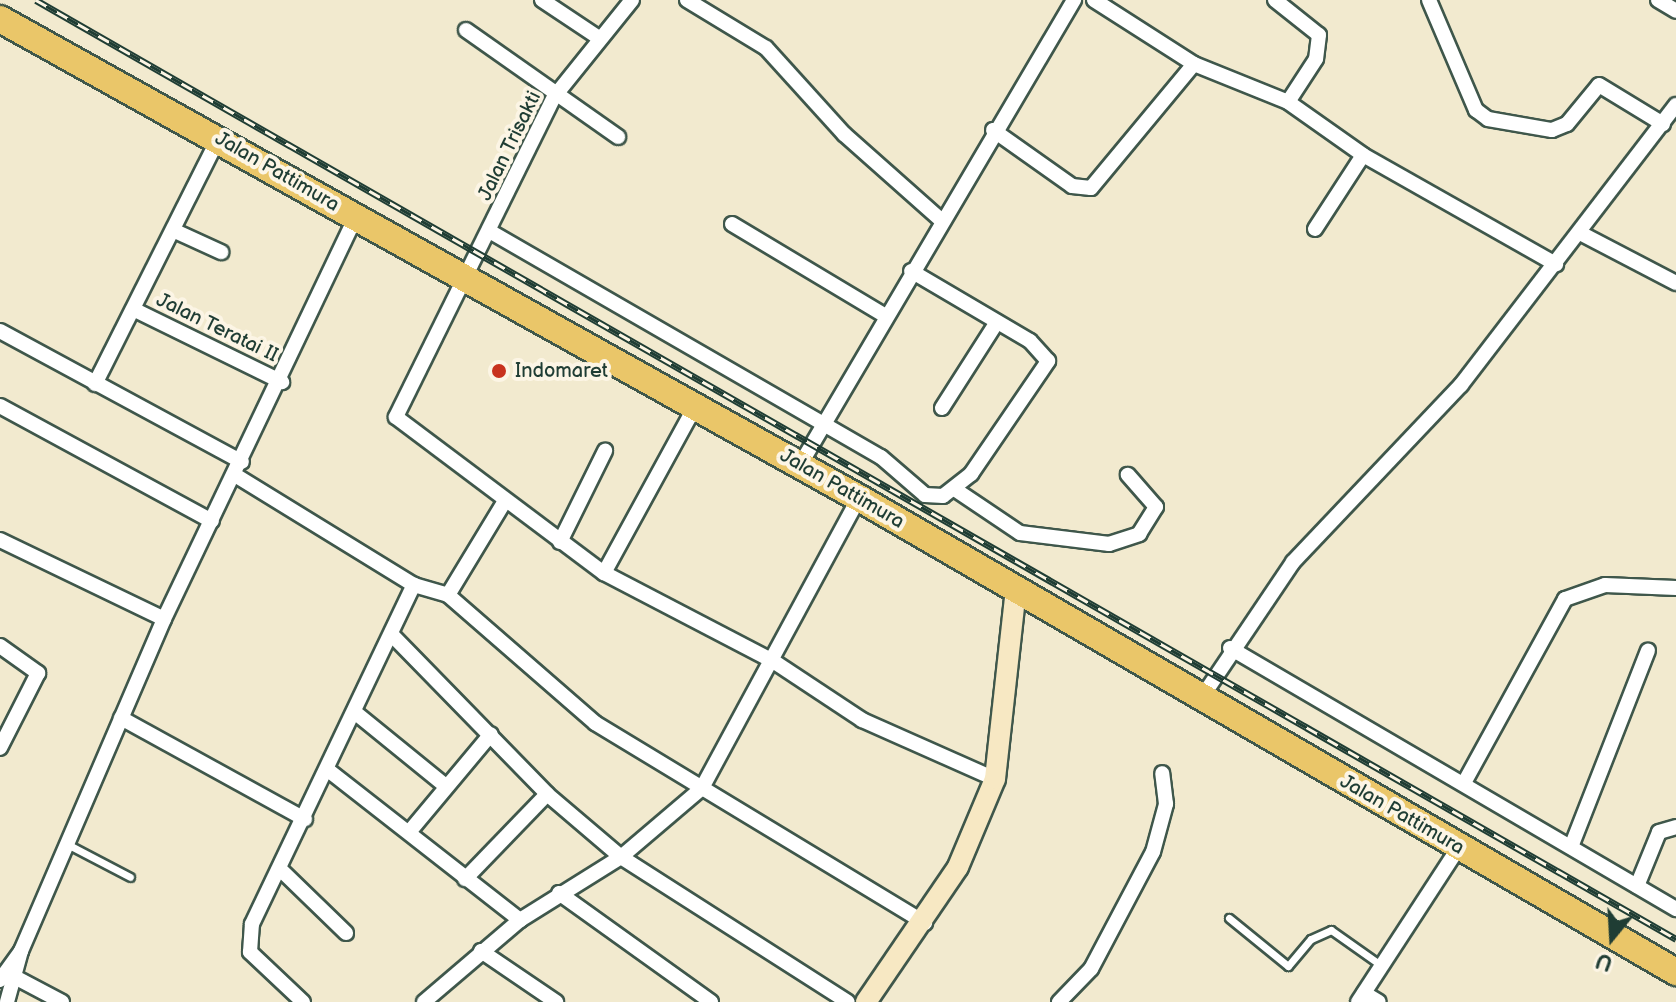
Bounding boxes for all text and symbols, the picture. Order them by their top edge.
street label: Jalan Trisakti [473,87,547,205]
street label: Jalan Pattimura [211,127,343,217]
street label: Jalan Teratai II [152,288,282,368]
place label: Indomaret [515,359,608,383]
marker: Indomaret [490,362,508,380]
street label: Jalan Pattimura [776,444,908,534]
street label: Jalan Pattimura [1336,770,1468,860]
north arrow [1572,898,1652,978]
text: U [1593,946,1616,977]

